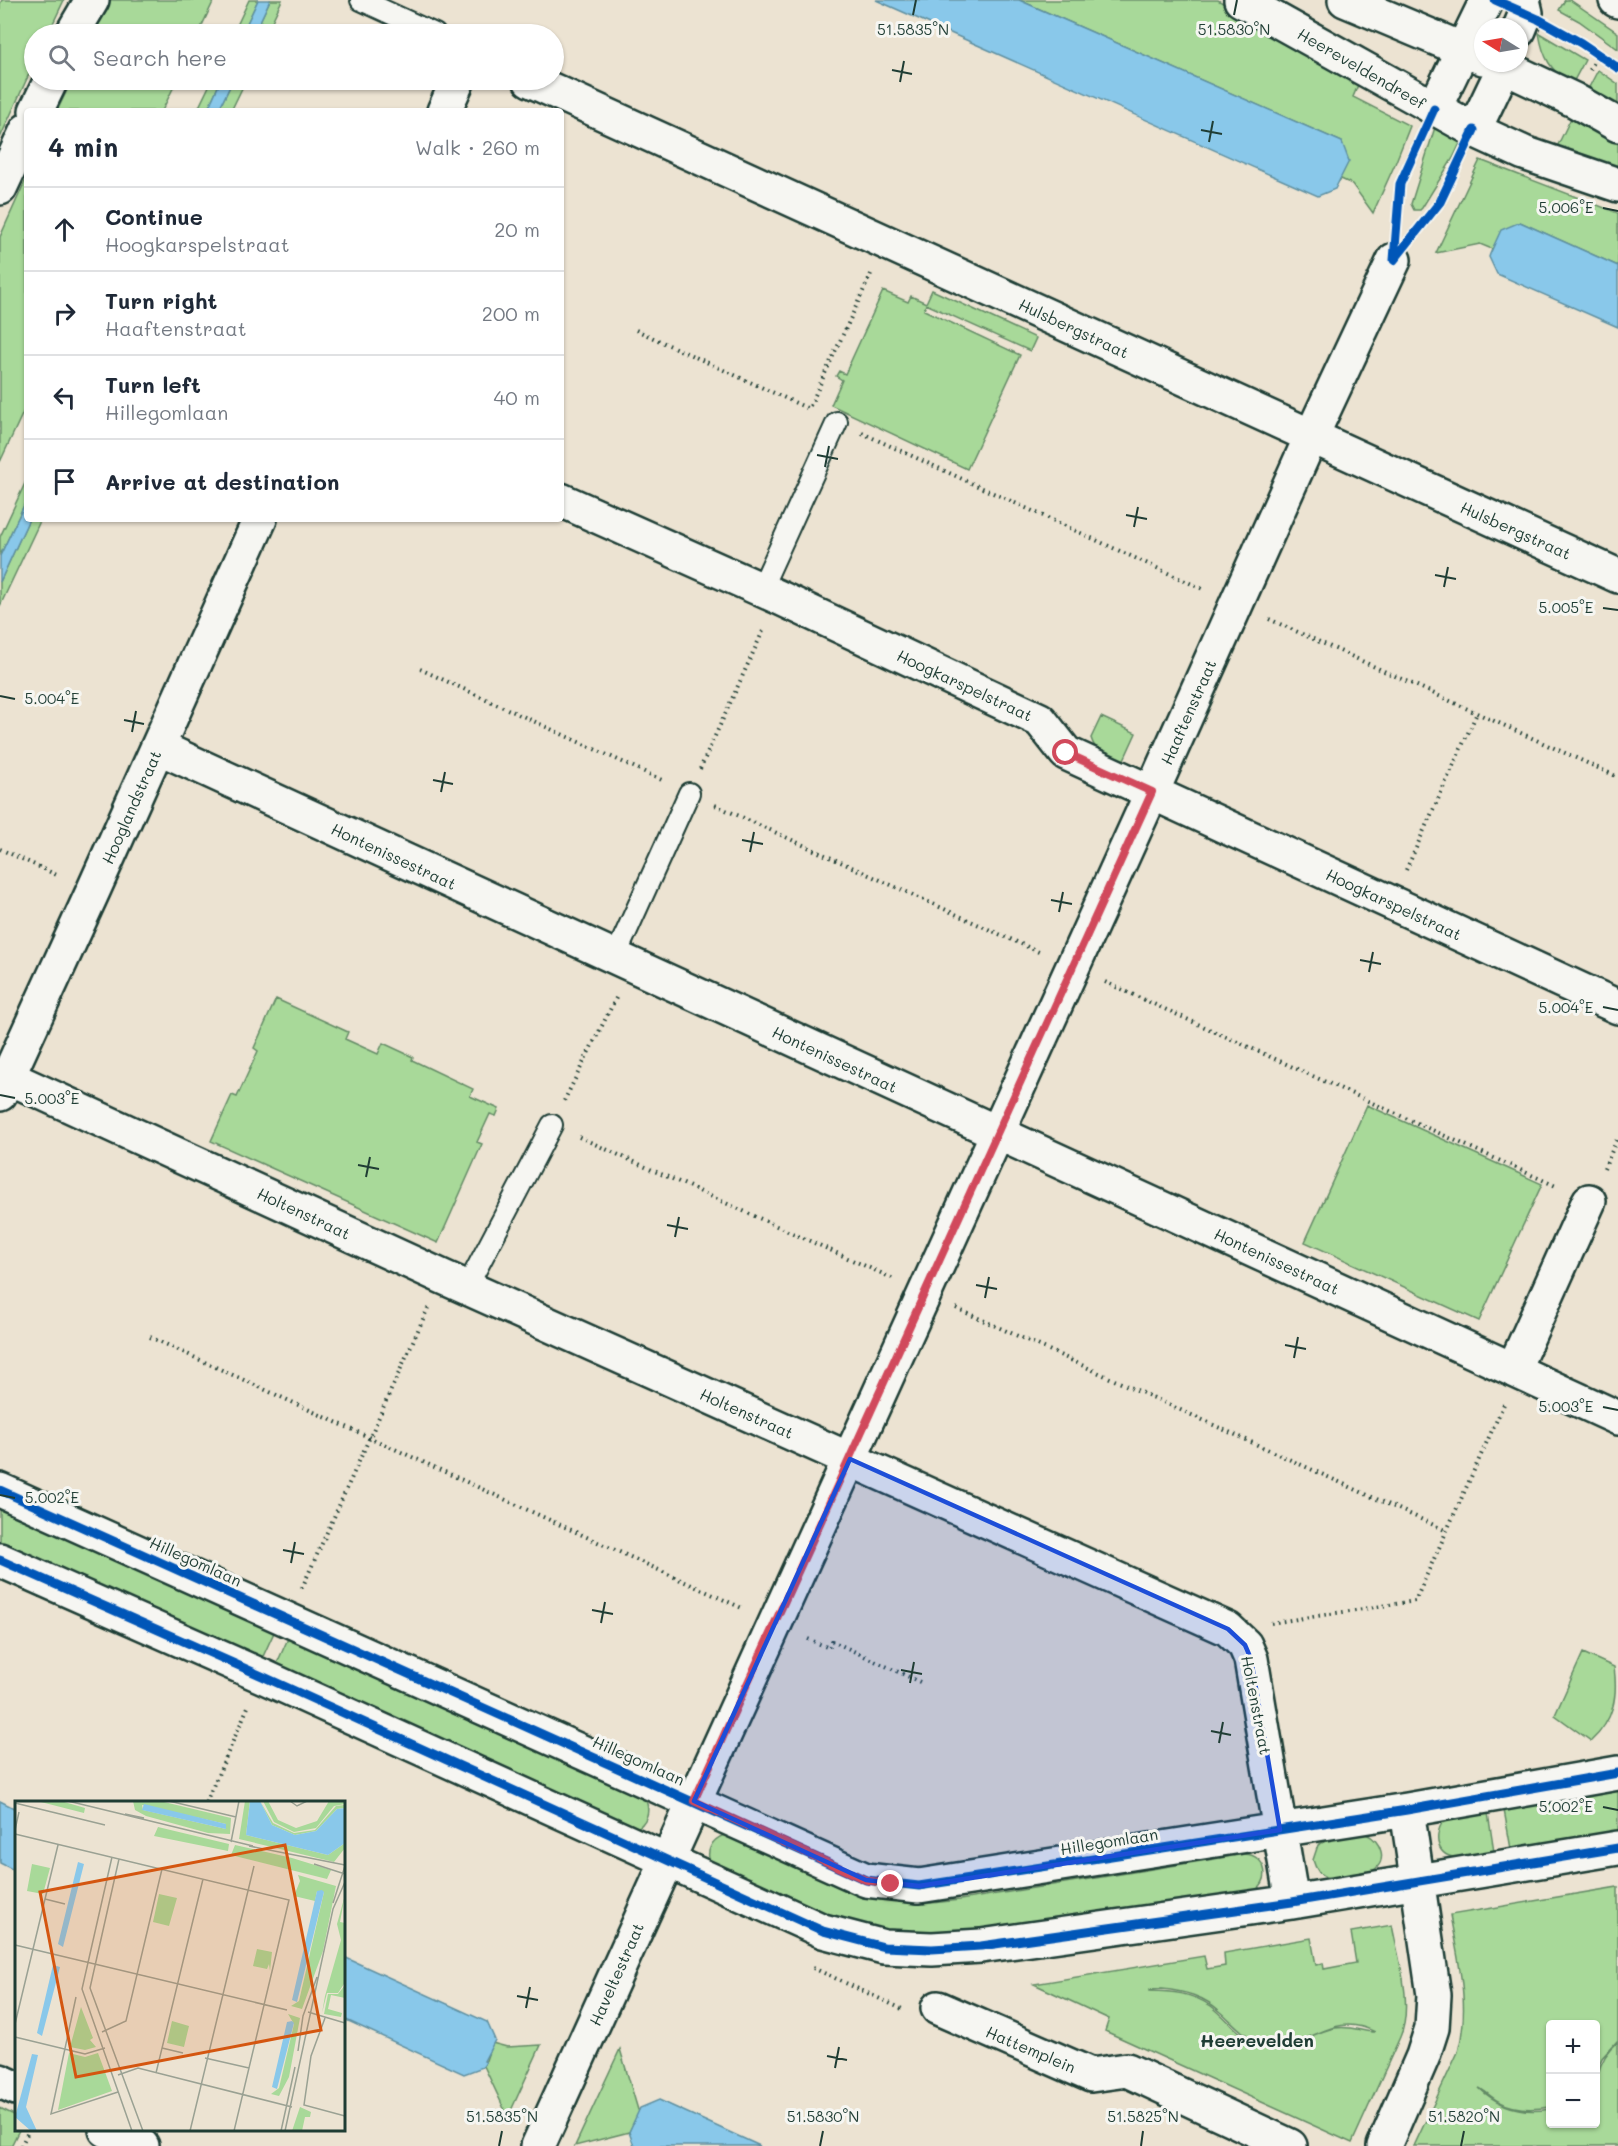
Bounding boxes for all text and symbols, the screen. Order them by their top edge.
north arrow [1474,18,1528,72]
text: 51.5835°N [877,19,949,39]
text: 51.5830°N [1198,19,1270,39]
street label: Heereveldendreef [1294,23,1431,114]
search box [24,24,564,90]
icon: search [45,41,78,74]
text: Search here [93,43,227,72]
text: 4 min [48,130,118,164]
text: Walk · 260 m [415,134,540,160]
text: 5.006°E [1538,197,1594,217]
text: Continue [105,202,203,231]
icon: ahead [48,213,81,246]
text: 20 m [494,216,540,242]
text: Hoogkarspelstraat [105,231,289,257]
text: Turn right [105,286,217,315]
street label: Hulsbergstraat [1016,293,1132,363]
icon: right [48,297,81,330]
text: 200 m [482,300,540,326]
text: Haaftenstraat [105,315,247,341]
text: Turn left [105,370,201,399]
icon: left [48,381,81,414]
text: 40 m [494,384,540,410]
text: Hillegomlaan [105,399,228,425]
icon: arrive [48,465,81,498]
text: Arrive at destination [105,467,340,496]
street label: Hulsbergstraat [1457,496,1575,564]
text: 5.005°E [1539,597,1594,617]
street label: Hoogkarspelstraat [894,644,1036,726]
street label: Haaftenstraat [1155,656,1221,768]
text: 5.004°E [25,688,80,708]
route start [1052,739,1078,765]
street label: Hooglandstraat [96,747,166,867]
street label: Hontenissestraat [328,818,460,894]
street label: Hoogkarspelstraat [1323,863,1465,945]
text: 5.004°E [1539,997,1594,1017]
street label: Hontenissestraat [769,1021,901,1097]
text: 5.003°E [25,1088,80,1108]
street label: Holtenstraat [254,1182,354,1244]
street label: Hontenissestraat [1211,1223,1343,1299]
street label: Holtenstraat [697,1383,797,1443]
text: 5.003°E [1539,1396,1594,1416]
text: 5.002°E [25,1487,80,1507]
street label: Hillegomlaan [147,1531,245,1591]
street label: Holtenstraat [1237,1654,1277,1756]
street label: Hillegomlaan [590,1730,688,1790]
text: 5.002°E [1539,1796,1594,1816]
inset map [15,1801,345,2131]
street label: Hillegomlaan [1059,1823,1159,1859]
route end [877,1870,903,1896]
street label: Haveltestraat [584,1919,648,2029]
map controls [1546,2020,1600,2128]
button: + [1546,2020,1600,2074]
street label: Hattemplein [983,2021,1079,2077]
district label: Heerevelden [1200,2028,1314,2052]
button: − [1546,2074,1600,2128]
text: 51.5835°N [466,2106,538,2126]
text: 51.5830°N [787,2106,859,2126]
text: 51.5825°N [1107,2106,1179,2126]
text: 51.5820°N [1428,2106,1500,2126]

